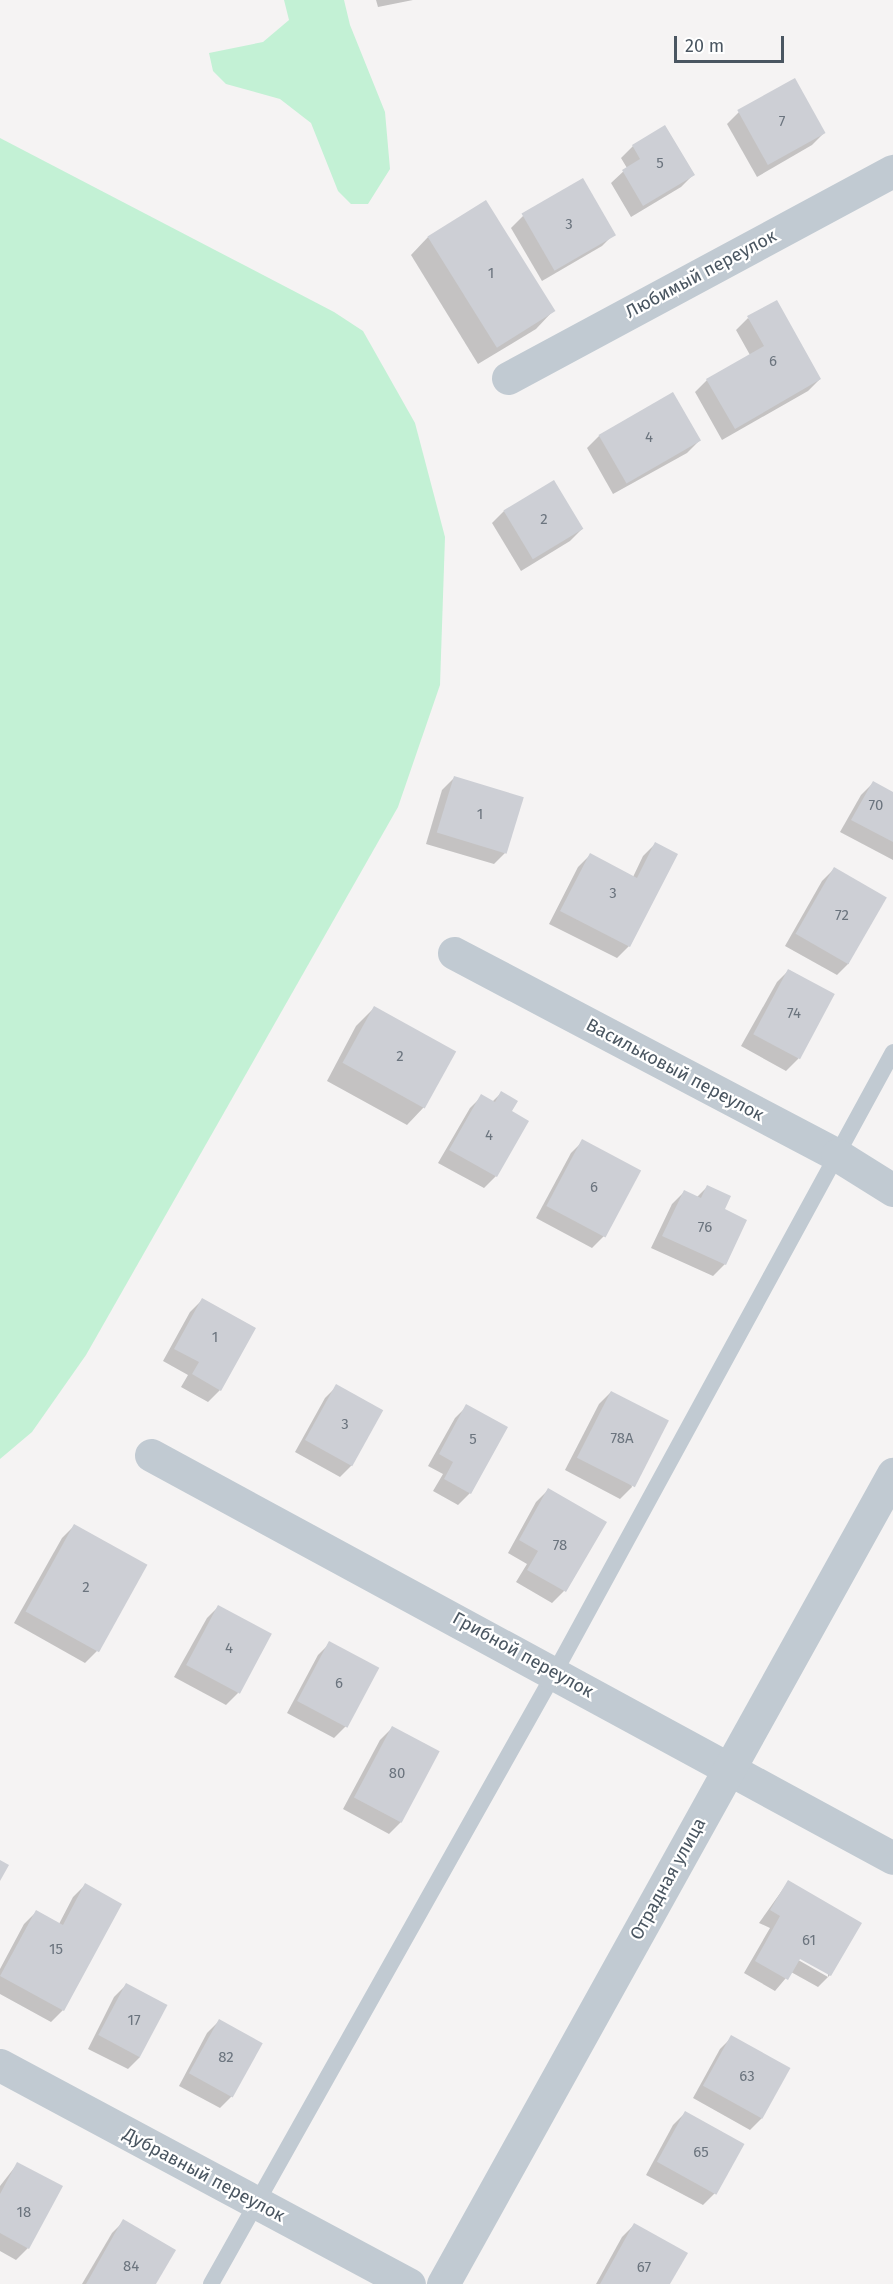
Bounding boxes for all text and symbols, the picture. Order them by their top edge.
scale bar [677,24,786,62]
text: 20 m [685,35,724,57]
house number: 7 [779,113,785,131]
house number: 5 [656,155,664,173]
house number: 3 [565,216,573,234]
street label: Любимый переулок [622,225,780,323]
house number: 1 [488,265,494,283]
house number: 6 [769,353,777,371]
house number: 4 [645,429,653,447]
house number: 2 [540,511,548,529]
house number: 70 [869,797,883,815]
house number: 1 [477,806,483,824]
house number: 3 [609,885,617,903]
house number: 72 [835,907,849,925]
house number: 74 [787,1005,801,1023]
street label: Васильковый переулок [582,1014,768,1126]
house number: 2 [396,1048,404,1066]
house number: 4 [485,1127,493,1145]
house number: 6 [590,1179,598,1197]
house number: 76 [698,1219,712,1237]
house number: 1 [212,1329,218,1347]
house number: 3 [341,1416,349,1434]
house number: 78А [610,1430,634,1448]
house number: 5 [469,1431,477,1449]
house number: 78 [553,1537,567,1555]
house number: 2 [82,1579,90,1597]
street label: Грибной переулок [449,1607,597,1703]
house number: 4 [225,1640,233,1658]
house number: 6 [335,1675,343,1693]
house number: 80 [389,1765,405,1783]
street label: Отрадная улица [626,1814,710,1944]
house number: 61 [802,1932,816,1950]
house number: 15 [49,1941,63,1959]
house number: 17 [127,2012,141,2030]
house number: 82 [218,2049,234,2067]
house number: 63 [739,2068,755,2086]
street label: Дубравный переулок [120,2123,288,2227]
house number: 65 [693,2144,709,2162]
house number: 18 [17,2204,31,2222]
house number: 84 [123,2258,139,2276]
house number: 67 [637,2259,651,2277]

